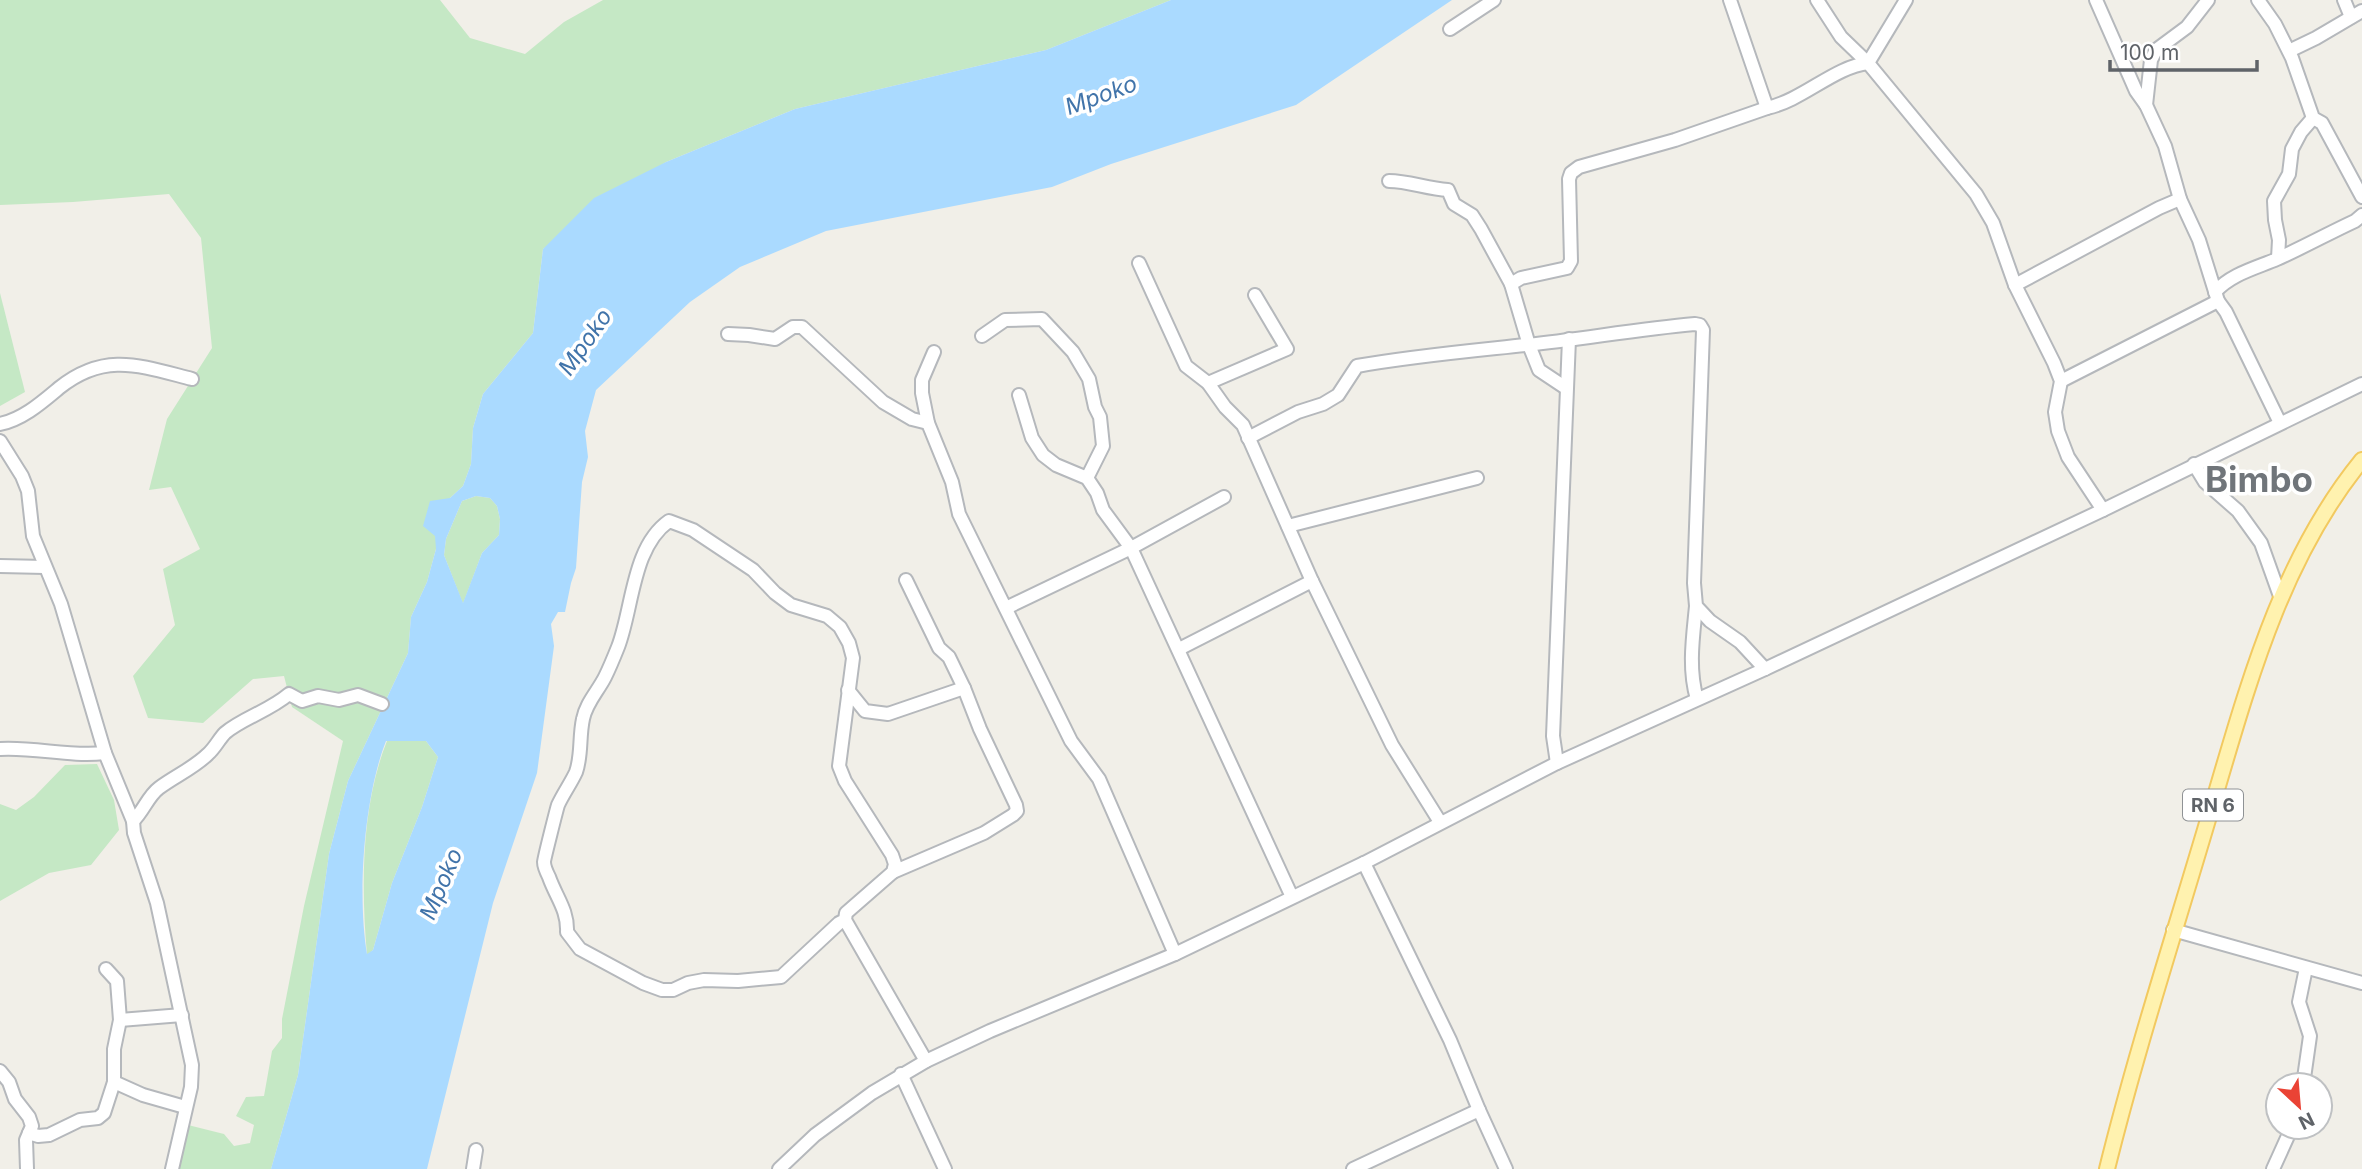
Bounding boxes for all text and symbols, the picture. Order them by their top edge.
scale bar [2110,28,2257,72]
text: 100 m [2120,40,2179,65]
water label: Mpoko [1061,69,1141,121]
water label: Mpoko [552,303,618,381]
district label: Bimbo [2205,458,2313,500]
road number: RN 6 [2183,790,2243,820]
water label: Mpoko [414,844,468,924]
north arrow [2264,1071,2334,1141]
text: N [2295,1107,2318,1134]

